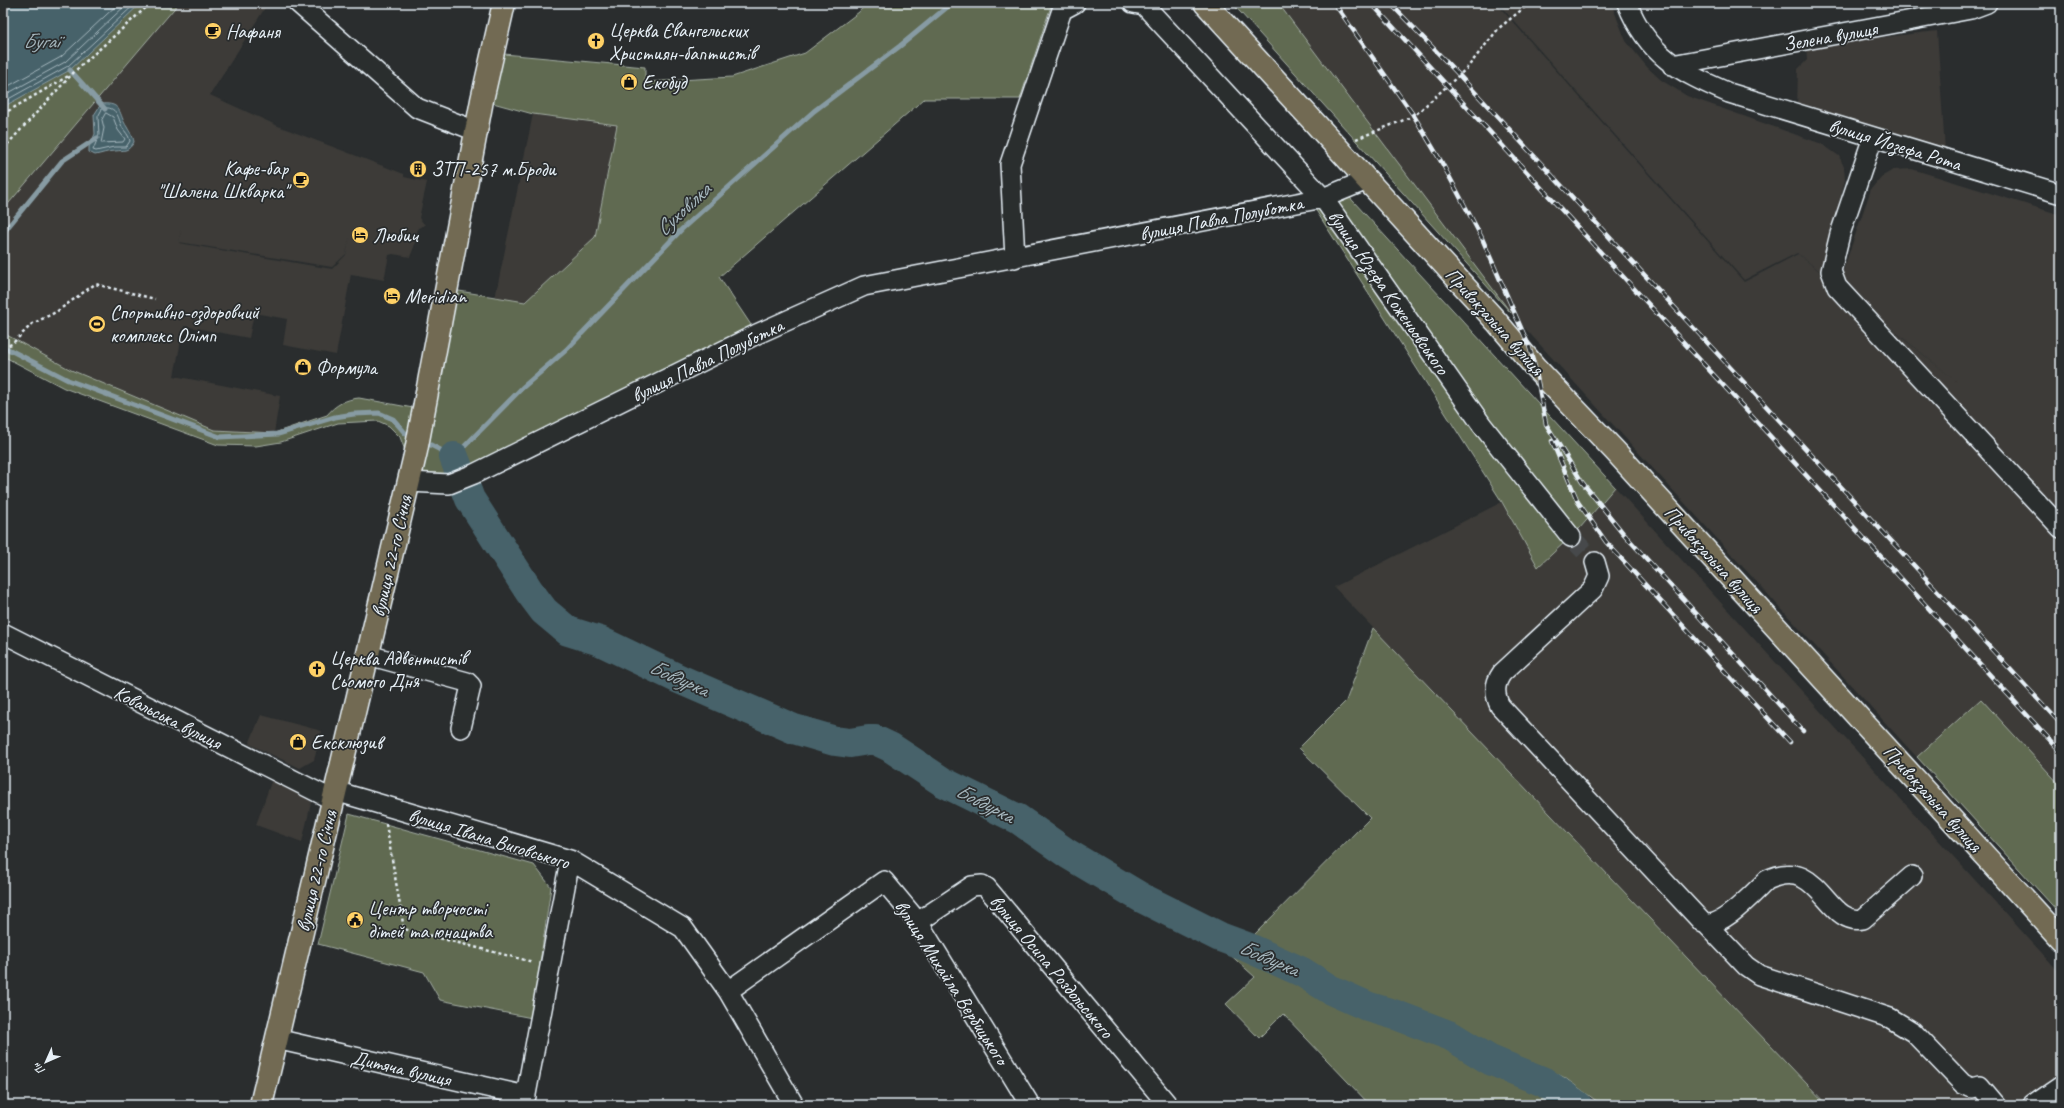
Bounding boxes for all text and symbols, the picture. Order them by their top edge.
street label: Зелена вулиця [1781,16,1881,57]
place label: Церква Євангельских Християн-баптистів [609,18,761,66]
place label: Нафаня [226,19,282,44]
cafe icon: Нафаня [203,21,223,41]
water label: Бугаї [23,28,66,54]
church icon: Церква Євангельских Християн-баптистів [586,31,606,51]
place label: Екобуд [642,70,689,95]
shop icon: Екобуд [619,72,639,92]
street label: вулиця Йозефа Рота [1825,112,1966,178]
place label: Кафе-бар "Шалена Шкварка" [157,156,292,204]
place label: ЗТП-257 м.Броди [431,157,557,182]
building icon: ЗТП-257 м.Броди [408,159,428,179]
cafe icon: Кафе-бар "Шалена Шкварка" [291,170,311,190]
water label: Суховілка [650,176,717,241]
street label: вулиця Павла Полуботка [1137,190,1307,247]
street label: вулиця Юзефа Коженьовського [1322,205,1455,381]
place label: Любич [373,223,420,248]
hotel icon: Любич [350,225,370,245]
street label: Привокзальна вулиця [1439,262,1550,382]
place label: Meridian [405,284,467,309]
hotel icon: Meridian [382,286,402,306]
place label: Спортивно-оздоровчий комплекс Олімп [110,300,261,348]
street label: вулиця Павла Полуботка [627,312,789,408]
sports icon: Спортивно-оздоровчий комплекс Олімп [87,314,107,334]
place label: Формула [316,355,379,380]
shop icon: Формула [293,357,313,377]
street label: вулиця 22-го Січня [365,492,418,619]
street label: Привокзальна вулиця [1658,500,1769,620]
place label: Церква Адвентистів Сьомого Дня [330,646,471,694]
water label: Бовдурка [645,654,715,703]
church icon: Церква Адвентистів Сьомого Дня [307,659,327,679]
street label: Ковальська вулиця [110,680,228,756]
place label: Ексклюзив [311,730,386,755]
shop icon: Ексклюзив [288,732,308,752]
street label: Привокзальна вулиця [1877,739,1988,859]
water label: Бовдурка [951,777,1021,830]
street label: вулиця Івана Виговського [405,802,573,875]
street label: вулиця 22-го Січня [290,807,343,934]
street label: вулиця Осипа Роздольського [984,889,1120,1044]
street label: вулиця Михайла Вербицького [889,895,1015,1071]
place label: Центр творчості дітей та юнацтва [368,896,493,944]
public building icon: Центр творчості дітей та юнацтва [345,910,365,930]
water label: Бовдурка [1235,934,1305,983]
north arrow [26,1042,66,1082]
street label: Дитяча вулиця [349,1045,455,1093]
text: Пн [29,1059,48,1078]

